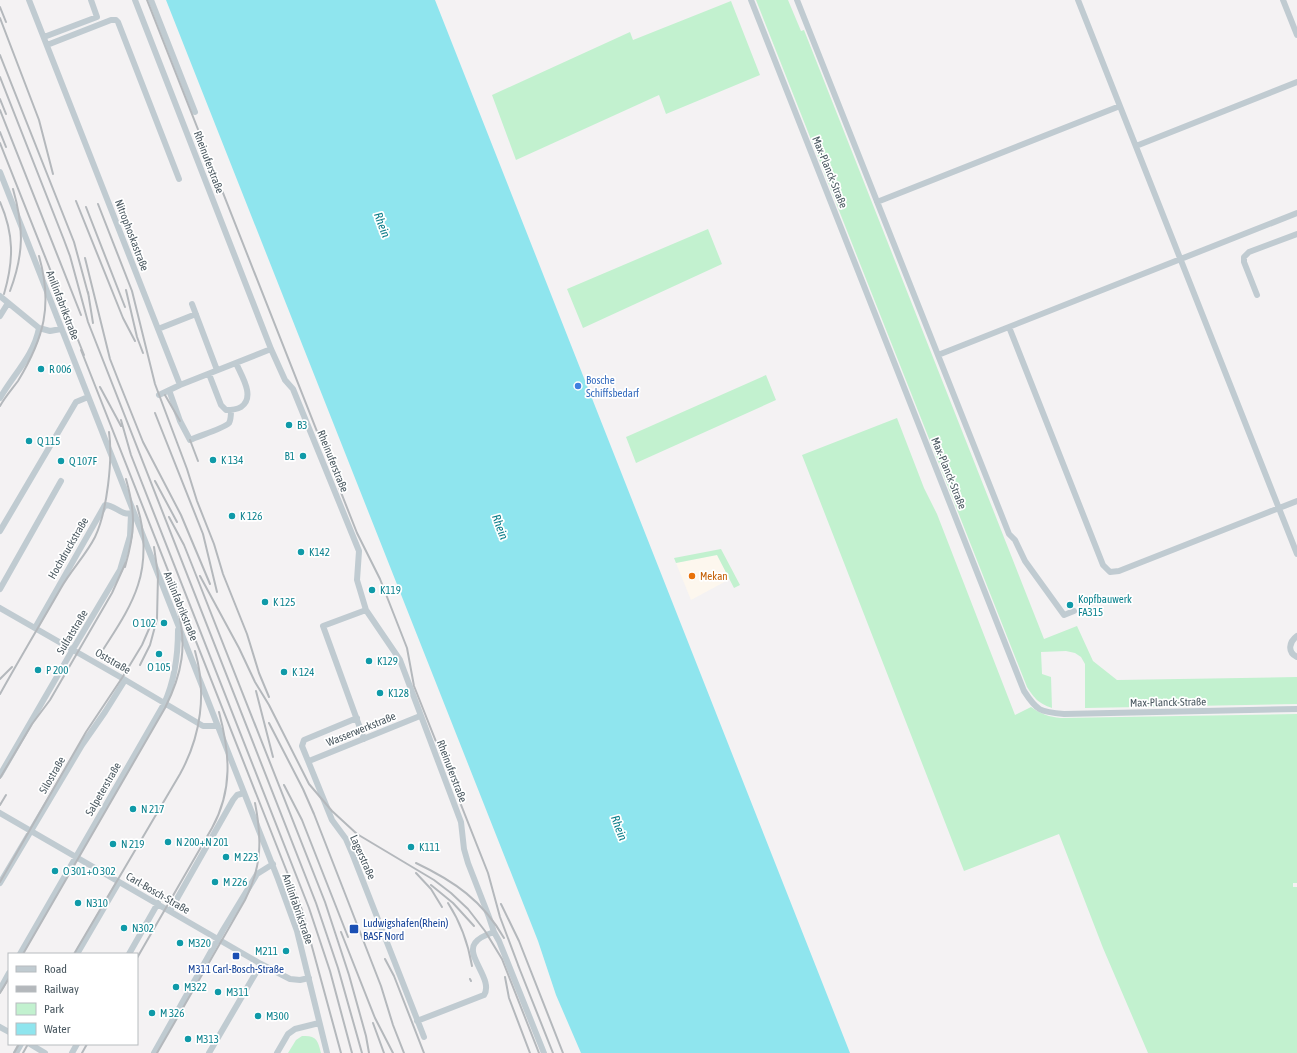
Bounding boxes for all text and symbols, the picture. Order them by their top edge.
street label: Rheinuferstraße [192,129,226,195]
street label: Max-Planck-Straße [810,134,850,210]
street label: Nitrophoskastraße [113,198,151,272]
water label: Rhein [371,210,393,240]
street label: Anilinfabrikstraße [44,269,82,341]
place label: R 006 [49,363,72,375]
marker: R 006 [36,364,46,374]
place label: Bosche Schiffsbedarf [586,374,639,399]
marker: Bosche Schiffsbedarf [573,381,583,391]
place label: B3 [297,419,307,431]
marker: B3 [284,420,294,430]
street label: Rheinuferstraße [315,428,351,494]
place label: Q 115 [37,435,60,447]
street label: Max-Planck-Straße [929,435,969,511]
marker: Q 115 [24,436,34,446]
place label: B1 [285,450,295,462]
marker: B1 [298,451,308,461]
place label: K 134 [221,454,243,466]
place label: Q 107F [69,455,97,467]
marker: K 134 [208,455,218,465]
marker: Q 107F [56,456,66,466]
place label: K 126 [240,510,262,522]
marker: K 126 [227,511,237,521]
water label: Rhein [489,512,511,542]
street label: Hochdruckstraße [46,515,90,581]
place label: K142 [309,546,330,558]
marker: K142 [296,547,306,557]
street label: Anilinfabrikstraße [162,570,200,642]
place label: Mekan [700,570,728,582]
marker: Mekan [687,571,697,581]
place label: K119 [380,584,401,596]
marker: K119 [367,585,377,595]
place label: Kopfbauwerk FA315 [1078,593,1132,618]
place label: K 125 [273,596,295,608]
marker: K 125 [260,597,270,607]
marker: Kopfbauwerk FA315 [1065,600,1075,610]
street label: Sulfatstraße [54,608,90,656]
place label: O 102 [133,617,156,629]
marker: O 102 [159,618,169,628]
street label: Oststraße [93,646,133,676]
marker: O 105 [154,649,164,659]
place label: K129 [377,655,398,667]
marker: K129 [364,656,374,666]
place label: O 105 [147,661,171,673]
place label: P 200 [46,664,68,676]
marker: P 200 [33,665,43,675]
place label: K 124 [292,666,314,678]
marker: K 124 [279,667,289,677]
place label: K128 [388,687,409,699]
marker: K128 [375,688,385,698]
street label: Max-Planck-Straße [1130,695,1206,709]
street label: Wasserwerkstraße [325,710,397,748]
street label: Rheinuferstraße [435,738,469,804]
street label: Silostraße [37,754,67,796]
street label: Salpeterstraße [83,760,123,818]
place label: N 217 [141,803,165,815]
marker: N 217 [128,804,138,814]
water label: Rhein [608,813,630,843]
street label: Lagerstraße [348,833,378,881]
place label: N 200+N 201 [176,836,229,848]
marker: N 200+N 201 [163,837,173,847]
place label: N 219 [121,838,145,850]
marker: N 219 [108,839,118,849]
place label: K111 [419,841,440,853]
marker: K111 [406,842,416,852]
place label: M 223 [234,851,258,863]
marker: M 223 [221,852,231,862]
place label: O 301+O 302 [63,865,116,877]
marker: O 301+O 302 [50,866,60,876]
street label: Carl-Bosch-Straße [124,870,192,916]
street label: Anilinfabrikstraße [280,872,316,946]
place label: M 226 [223,876,247,888]
marker: M 226 [210,877,220,887]
place label: N310 [86,897,108,909]
marker: N310 [73,898,83,908]
place label: Ludwigshafen(Rhein) BASF Nord [363,917,449,942]
place label: N302 [132,922,154,934]
marker: N302 [119,923,129,933]
marker: Ludwigshafen(Rhein) BASF Nord [348,923,360,935]
place label: M320 [188,937,211,949]
marker: M320 [175,938,185,948]
place label: M211 [255,945,278,957]
marker: M211 [281,946,291,956]
marker: M311 Carl-Bosch-Straße [231,951,241,961]
legend [8,953,138,1045]
text: Road [44,962,67,976]
place label: M311 Carl-Bosch-Straße [188,963,284,975]
place label: M322 [184,981,207,993]
text: Railway [44,982,79,996]
marker: M322 [171,982,181,992]
place label: M311 [226,986,249,998]
marker: M311 [213,987,223,997]
text: Park [44,1002,65,1016]
place label: M 326 [160,1007,184,1019]
marker: M 326 [147,1008,157,1018]
place label: M300 [266,1010,289,1022]
marker: M300 [253,1011,263,1021]
text: Water [44,1022,71,1036]
place label: M313 [196,1033,219,1045]
marker: M313 [183,1034,193,1044]

